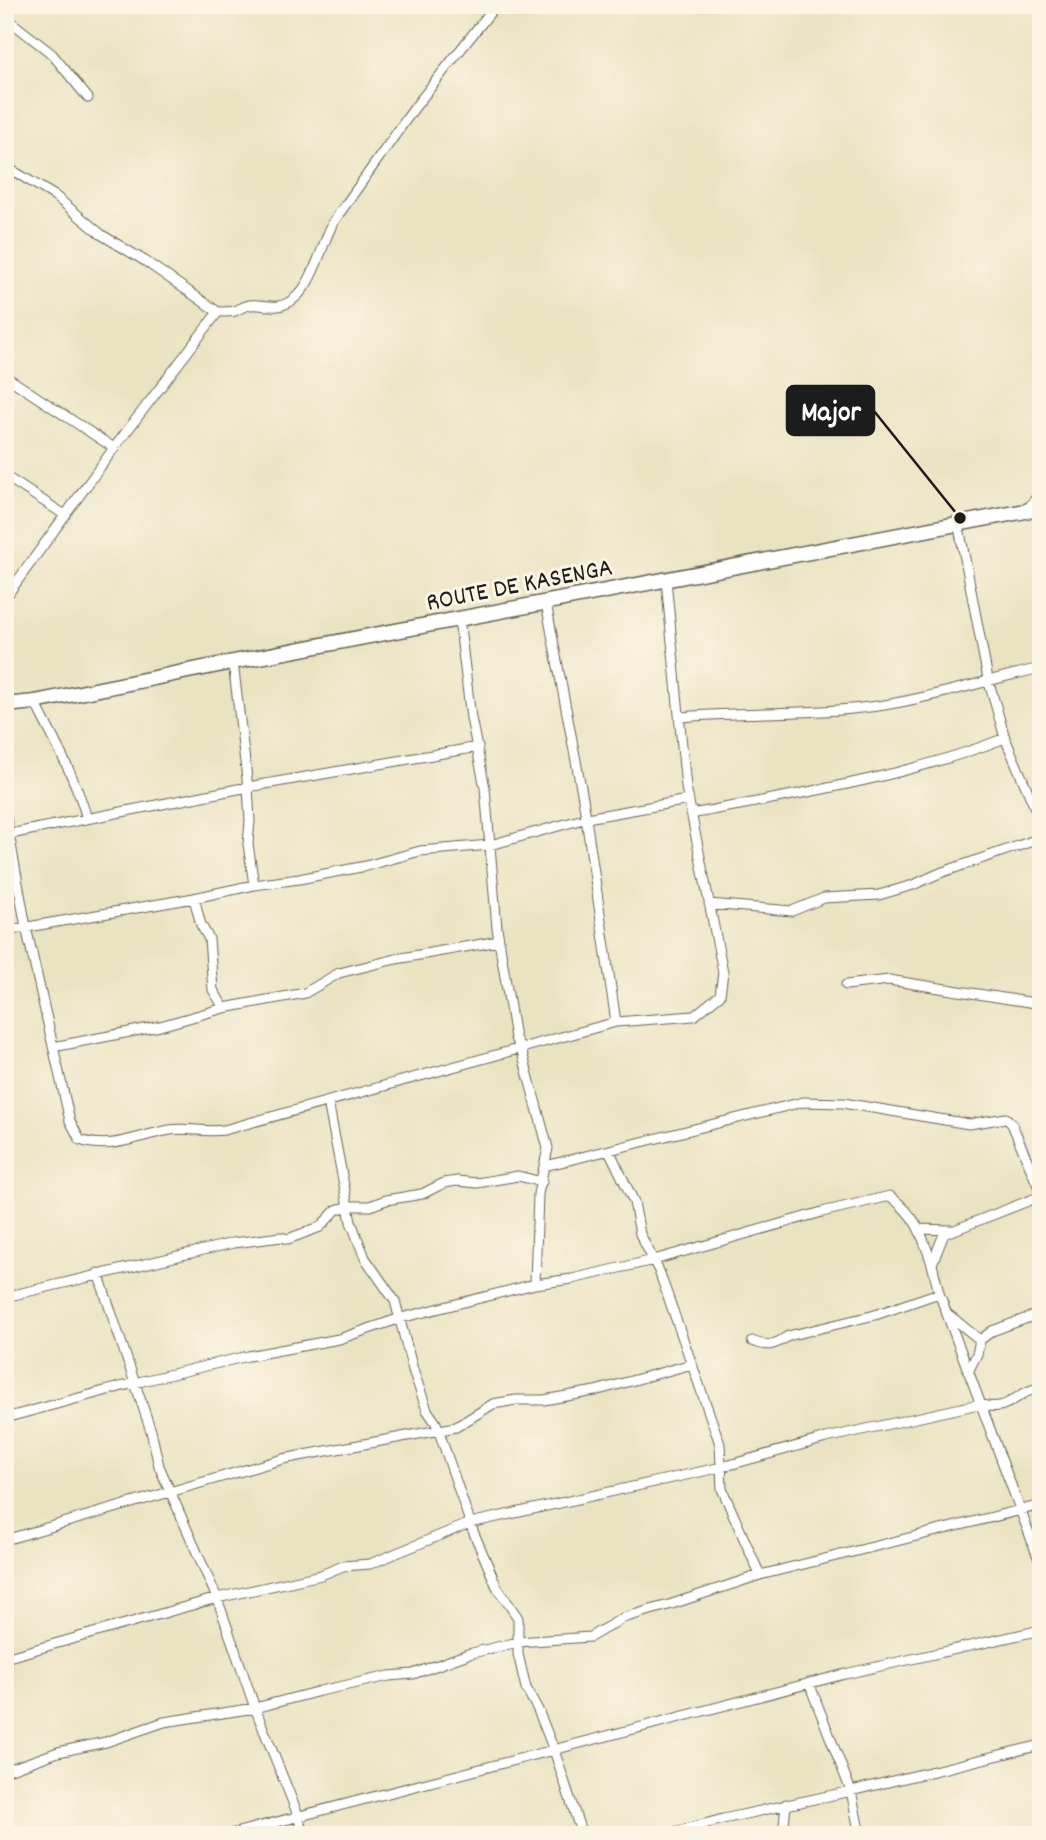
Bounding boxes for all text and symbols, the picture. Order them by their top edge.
callout: Major [787,386,874,435]
text: Major [801,395,861,435]
street label: ROUTE DE KASENGA [423,550,616,623]

